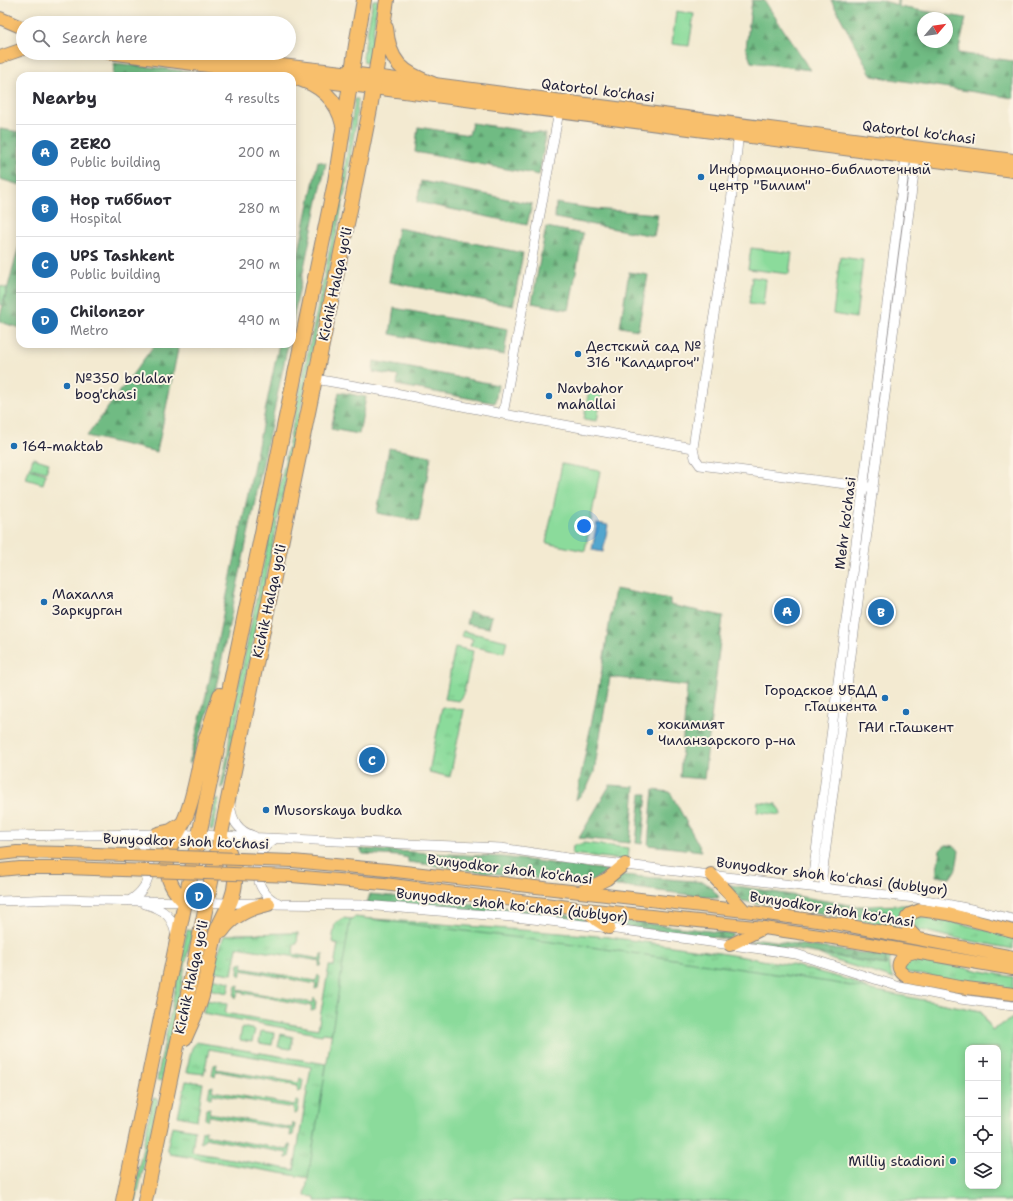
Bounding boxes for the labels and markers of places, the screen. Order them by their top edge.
place label: Информационно-библиотечный центр "Билим" [709,160,931,194]
marker: Информационно-библиотечный центр "Билим" [696,172,706,182]
place label: Дестский сад № 316 "Калдиргоч" [586,337,701,371]
marker: Дестский сад № 316 "Калдиргоч" [573,349,583,359]
place label: №350 bolalar bog'chasi [75,369,173,403]
place label: Navbahor mahallai [557,379,624,413]
marker: №350 bolalar bog'chasi [62,381,72,391]
marker: Navbahor mahallai [544,391,554,401]
place label: 164-maktab [22,437,103,455]
marker: 164-maktab [9,441,19,451]
place label: Махалля Заркурган [52,585,122,619]
pin: A [774,596,800,626]
marker: Махалля Заркурган [39,597,49,607]
pin: B [868,597,894,627]
place label: Городское УБДД г.Ташкента [765,681,877,715]
marker: Городское УБДД г.Ташкента [880,693,890,703]
marker: ГАИ г.Ташкент [901,707,911,717]
place label: хокимият Чиланзарского р-на [658,715,796,749]
place label: ГАИ г.Ташкент [858,718,955,736]
marker: хокимият Чиланзарского р-на [645,727,655,737]
pin: C [359,745,385,775]
place label: Musorskaya budka [274,801,402,819]
marker: Musorskaya budka [261,805,271,815]
pin: D [186,881,212,911]
place label: Milliy stadioni [848,1152,945,1170]
marker: Milliy stadioni [948,1156,958,1166]

